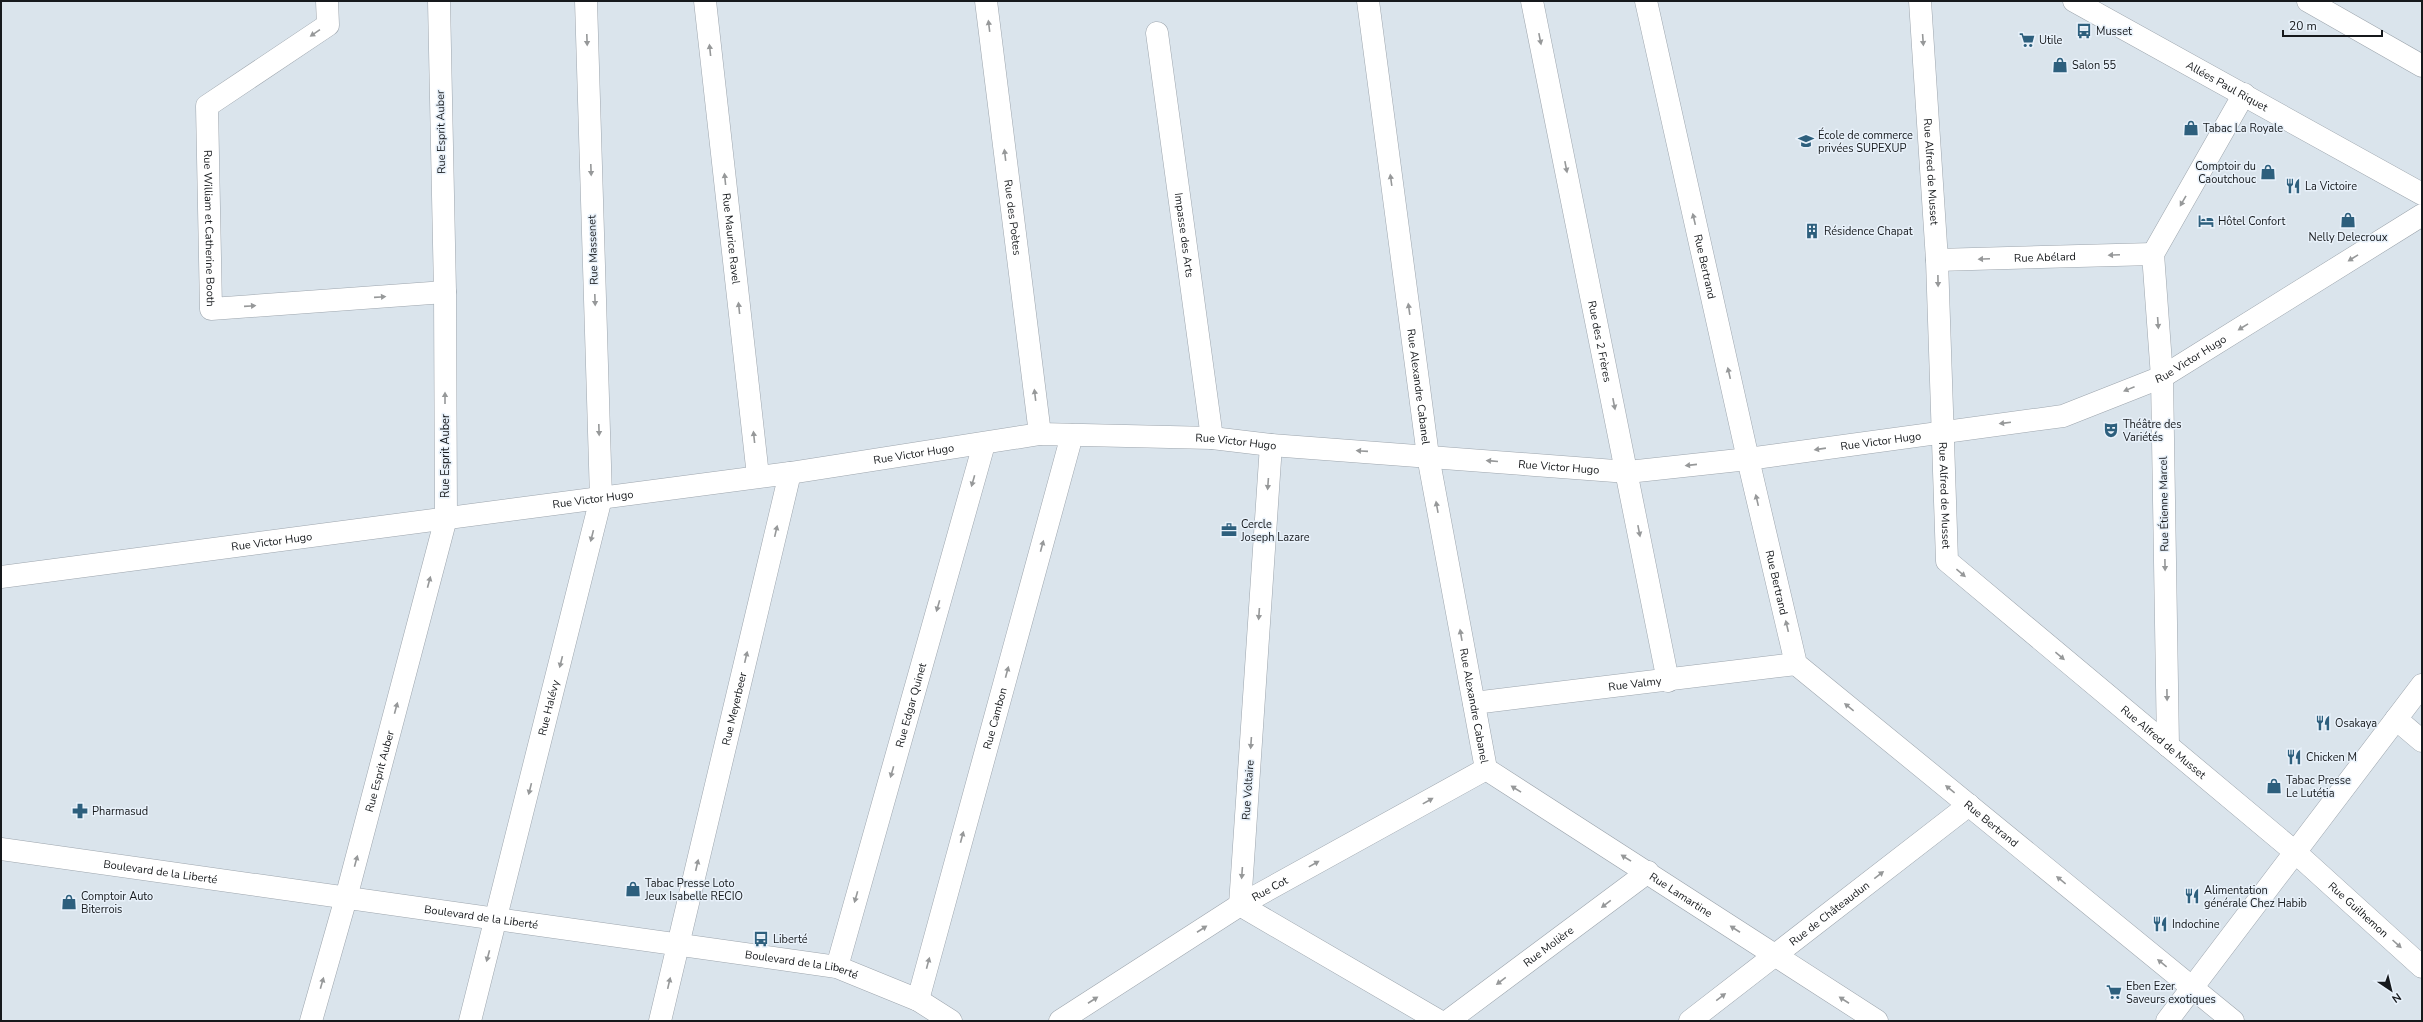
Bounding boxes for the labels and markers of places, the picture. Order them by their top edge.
bus stop icon: Musset [2075,22,2093,40]
place label: Musset [2096,24,2132,39]
supermarket icon: Utile [2018,31,2036,49]
place label: Utile [2039,33,2063,48]
shop icon: Salon 55 [2051,56,2069,74]
place label: Salon 55 [2072,58,2117,73]
shop icon: Tabac La Royale [2182,119,2200,137]
place label: Tabac La Royale [2203,121,2283,136]
place label: École de commerce privées SUPEXUP [1818,127,1913,156]
school or university icon: École de commerce privées SUPEXUP [1797,132,1815,150]
place label: Comptoir du Caoutchouc [2195,159,2256,187]
shop icon: Comptoir du Caoutchouc [2259,163,2277,181]
restaurant icon: La Victoire [2284,177,2302,195]
place label: La Victoire [2305,179,2357,194]
shop icon: Nelly Delecroux [2339,211,2357,229]
hotel icon: Hôtel Confort [2197,212,2215,230]
place label: Hôtel Confort [2218,214,2285,229]
building icon: Résidence Chapat [1803,222,1821,240]
place label: Résidence Chapat [1824,224,1913,239]
place label: Nelly Delecroux [2309,230,2388,245]
place label: Théâtre des Variétés [2122,417,2182,445]
theatre icon: Théâtre des Variétés [2102,421,2120,439]
place label: Cercle Joseph Lazare [1240,517,1310,545]
office icon: Cercle Joseph Lazare [1220,521,1238,539]
restaurant icon: Osakaya [2314,714,2332,732]
place label: Osakaya [2335,716,2377,731]
restaurant icon: Chicken M [2285,748,2303,766]
place label: Chicken M [2306,750,2357,765]
place label: Tabac Presse Le Lutétia [2286,773,2351,801]
shop icon: Tabac Presse Le Lutétia [2265,777,2283,795]
pharmacy icon: Pharmasud [71,802,89,820]
place label: Pharmasud [92,804,148,819]
place label: Tabac Presse Loto Jeux Isabelle RECIO [644,876,743,904]
shop icon: Tabac Presse Loto Jeux Isabelle RECIO [624,880,642,898]
place label: Alimentation générale Chez Habib [2204,883,2307,911]
restaurant icon: Alimentation générale Chez Habib [2183,887,2201,905]
place label: Comptoir Auto Biterrois [81,889,153,917]
shop icon: Comptoir Auto Biterrois [60,893,78,911]
restaurant icon: Indochine [2151,915,2169,933]
place label: Indochine [2172,917,2220,932]
bus stop icon: Liberté [752,930,770,948]
place label: Liberté [773,932,808,947]
place label: Eben Ezer Saveurs exotiques [2126,979,2216,1007]
supermarket icon: Eben Ezer Saveurs exotiques [2105,983,2123,1001]

